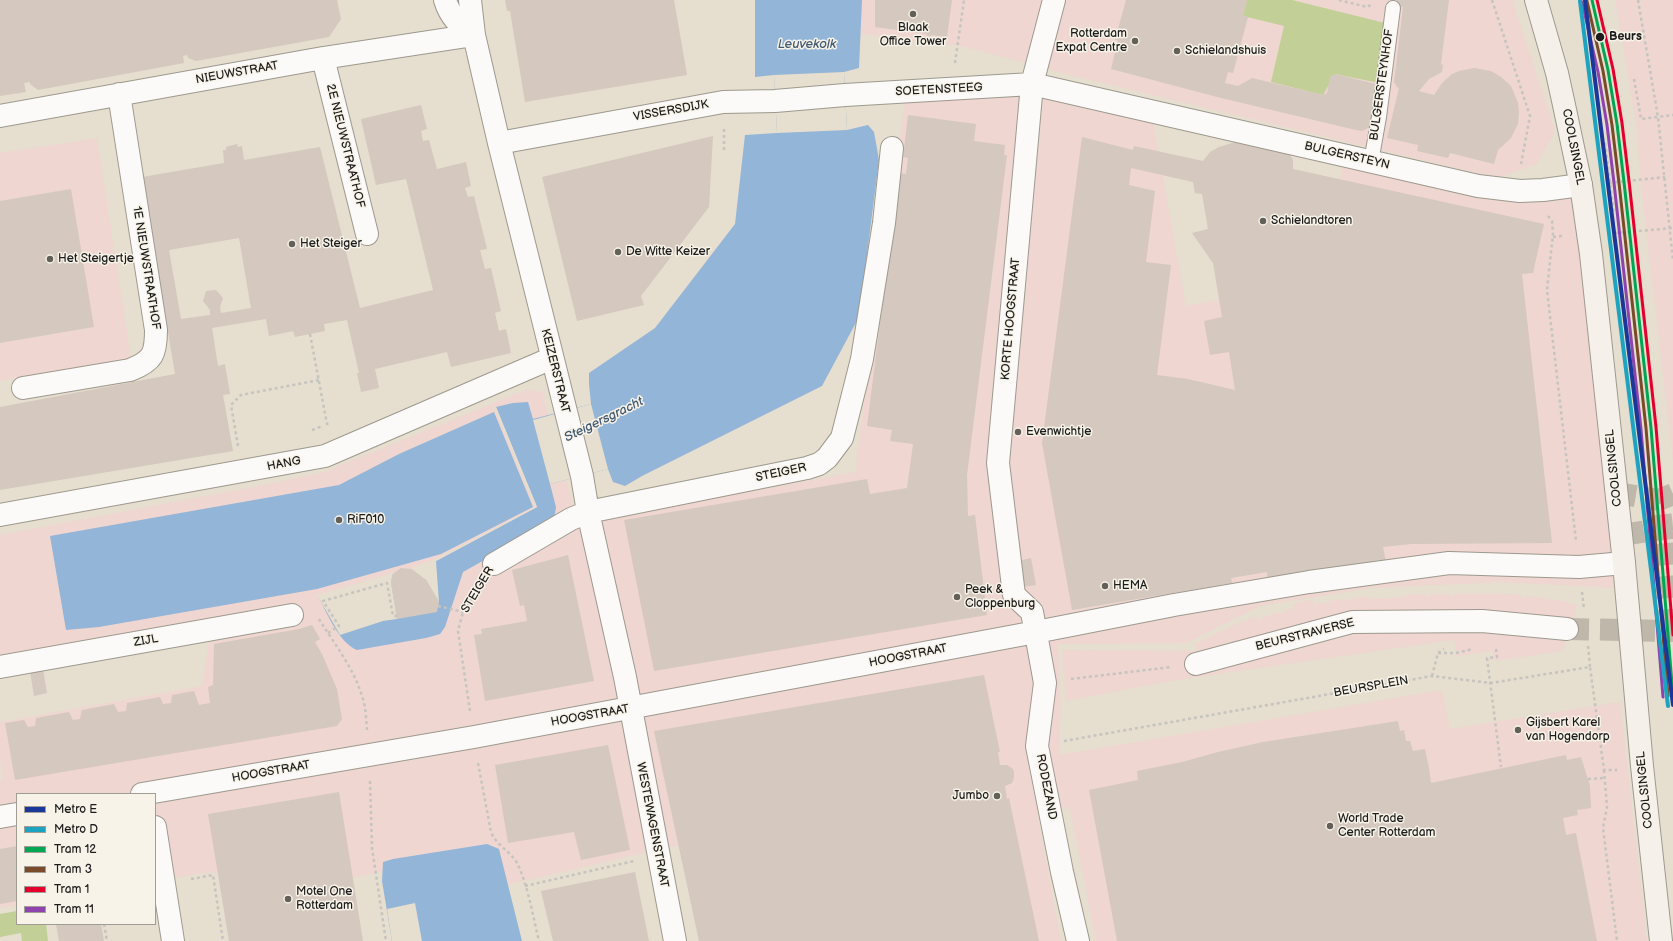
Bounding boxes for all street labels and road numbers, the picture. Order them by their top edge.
street label: BULGERSTEYNHOF [1367,28,1397,142]
street label: NIEUWSTRAAT [194,59,280,87]
street label: SOETENSTEEG [895,81,983,99]
street label: 2E NIEUWSTRAATHOF [323,83,367,209]
street label: VISSERSDIJK [632,97,710,125]
street label: COOLSINGEL [1559,108,1587,186]
street label: BULGERSTEYN [1303,139,1391,173]
street label: 1E NIEUWSTRAATHOF [129,205,163,331]
street label: KORTE HOOGSTRAAT [998,257,1024,381]
street label: KEIZERSTRAAT [538,327,572,415]
street label: COOLSINGEL [1603,429,1625,507]
street label: HANG [266,454,302,474]
street label: STEIGER [754,461,808,485]
street label: STEIGER [459,564,497,616]
street label: BEURSTRAVERSE [1254,616,1356,654]
street label: ZIJL [133,632,159,650]
street label: HOOGSTRAAT [868,641,948,671]
street label: BEURSPLEIN [1332,673,1410,701]
street label: HOOGSTRAAT [550,702,630,730]
street label: COOLSINGEL [1634,751,1656,829]
street label: RODEZAND [1033,753,1059,821]
street label: HOOGSTRAAT [231,758,311,786]
street label: WESTEWAGENSTRAAT [633,761,671,889]

